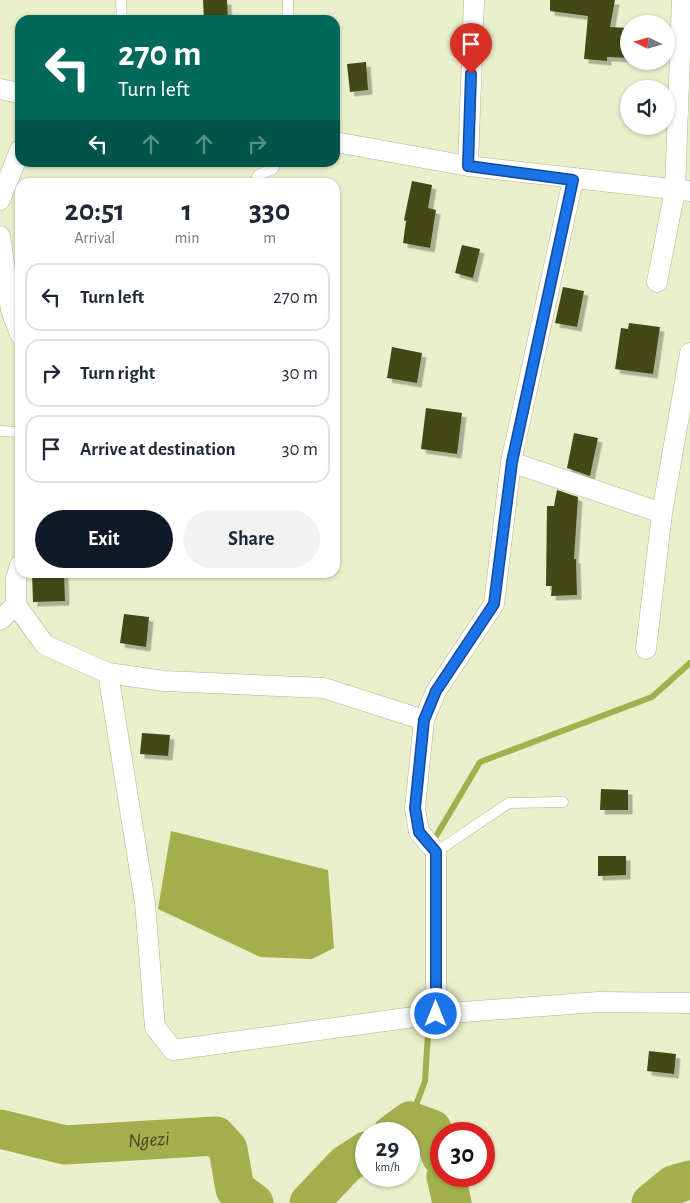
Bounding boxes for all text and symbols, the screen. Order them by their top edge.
north arrow [620,15,675,70]
map controls [620,15,675,135]
pin [450,23,492,74]
icon: arrive [457,30,485,58]
icon: left [35,35,100,100]
text: 270 m [118,37,201,72]
text: Turn left [118,78,190,100]
button: sound [620,80,675,135]
icon: left [84,130,112,158]
icon: ahead [137,130,165,158]
icon: ahead [190,130,218,158]
icon: right [243,130,271,158]
text: 20:51 [65,196,125,226]
text: 1 [182,196,192,226]
text: 330 [249,196,290,226]
text: Arrival [74,230,115,246]
text: min [174,230,199,246]
text: m [263,230,276,246]
icon: left [37,283,65,311]
text: Turn left [80,288,144,307]
text: 270 m [273,288,318,307]
icon: right [37,359,65,387]
text: Turn right [80,364,155,383]
text: 30 m [282,364,318,383]
icon: arrive [37,435,65,463]
text: Arrive at destination [80,440,236,459]
text: 30 m [282,440,318,459]
button: Exit [35,510,173,568]
button: Share [183,510,320,568]
position arrow [409,987,461,1039]
speed limit sign: 30 [430,1122,495,1187]
water label: Ngezi [128,1129,170,1151]
text: 29 [376,1136,399,1161]
text: km/h [375,1161,400,1173]

